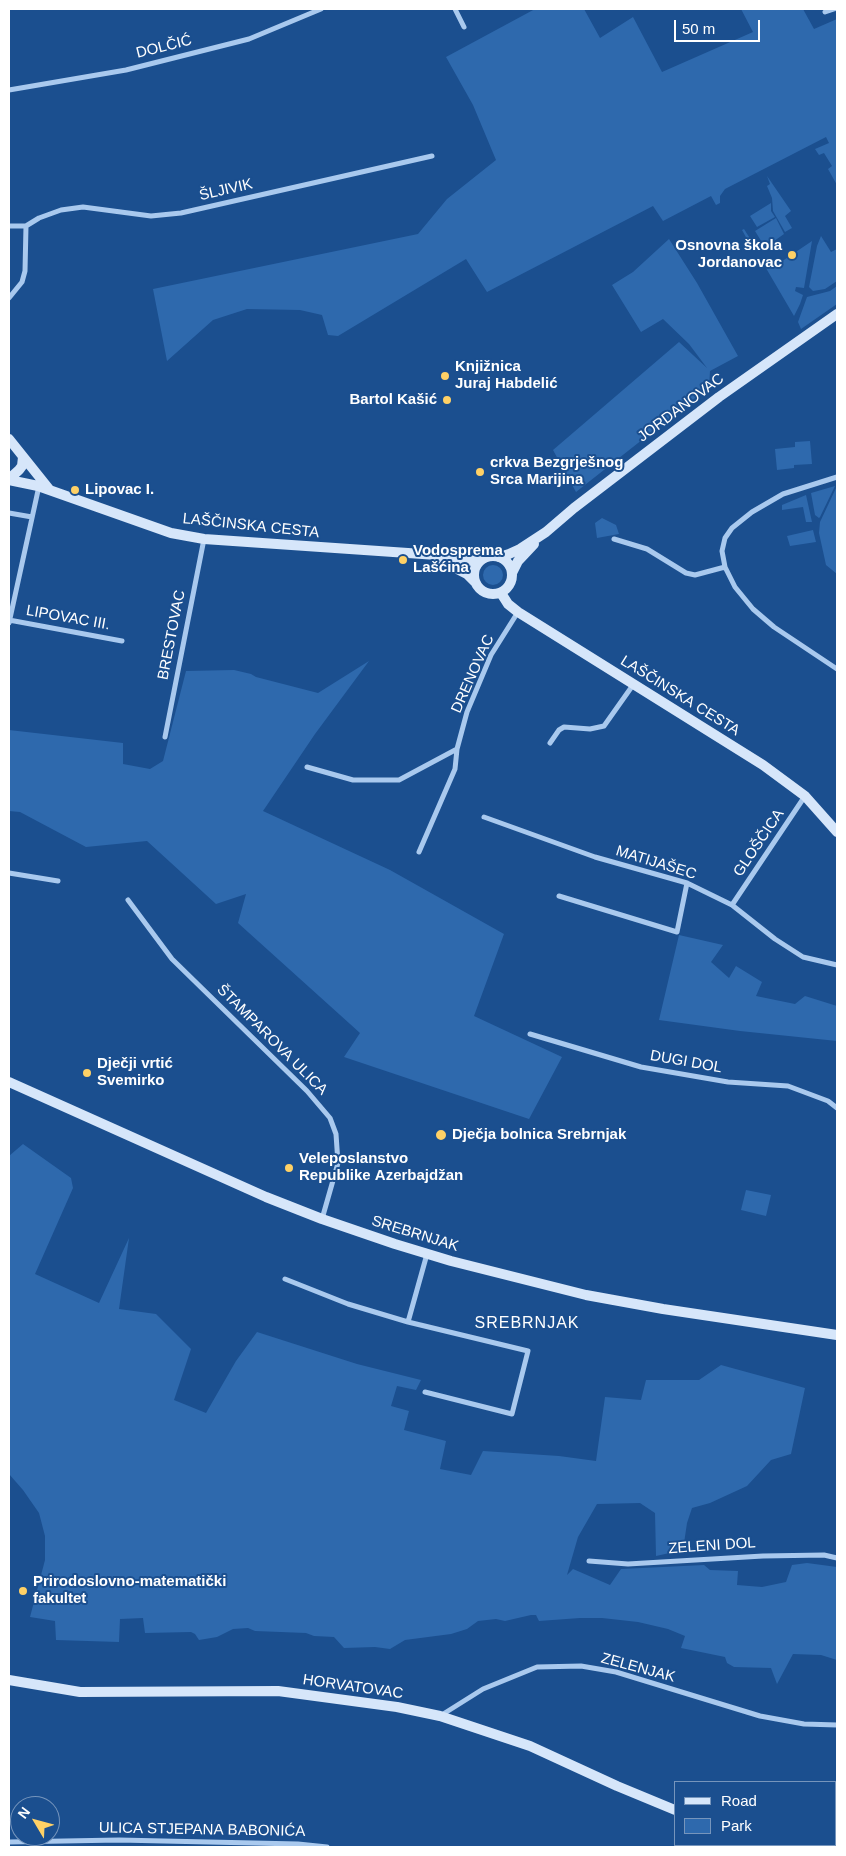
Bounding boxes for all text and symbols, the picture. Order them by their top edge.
scale bar [676,10,762,42]
text: 50 m [682,20,715,37]
street label: DOLČIĆ [134,31,194,63]
street label: ŠLJIVIK [198,175,254,205]
place label: Osnovna škola Jordanovac [675,237,782,272]
marker: Osnovna škola Jordanovac [786,249,798,261]
place label: Knjižnica Juraj Habdelić [455,358,558,393]
marker: Knjižnica Juraj Habdelić [439,370,451,382]
street label: JORDANOVAC [634,370,728,446]
place label: Bartol Kašić [349,391,437,409]
marker: Bartol Kašić [441,394,453,406]
place label: crkva Bezgrješnog Srca Marijina [490,454,623,489]
marker: crkva Bezgrješnog Srca Marijina [474,466,486,478]
place label: Lipovac I. [85,481,154,499]
marker: Lipovac I. [69,484,81,496]
street label: LAŠČINSKA CESTA [182,510,320,542]
place label: Vodosprema Lašćina [413,542,503,577]
marker: Vodosprema Lašćina [397,554,409,566]
street label: BRESTOVAC [154,589,190,681]
street label: LIPOVAC III. [25,602,111,634]
street label: DRENOVAC [448,632,498,716]
street label: LAŠČINSKA CESTA [617,652,743,740]
street label: GLOŠČICA [730,806,788,880]
street label: MATIJAŠEC [614,842,698,884]
street label: ŠTAMPAROVA ULICA [213,981,331,1099]
street label: DUGI DOL [649,1047,723,1077]
place label: Dječji vrtić Svemirko [97,1055,173,1090]
marker: Dječji vrtić Svemirko [81,1067,93,1079]
place label: Dječja bolnica Srebrnjak [452,1126,626,1144]
marker: Dječja bolnica Srebrnjak [434,1128,448,1142]
place label: Veleposlanstvo Republike Azerbajdžan [299,1150,463,1185]
marker: Veleposlanstvo Republike Azerbajdžan [283,1162,295,1174]
street label: SREBRNJAK [369,1212,461,1256]
district label: SREBRNJAK [473,1314,581,1334]
street label: ZELENI DOL [668,1534,756,1558]
place label: Prirodoslovno-matematički fakultet [33,1573,226,1608]
marker: Prirodoslovno-matematički fakultet [17,1585,29,1597]
street label: ZELENJAK [599,1649,677,1687]
street label: HORVATOVAC [302,1671,404,1703]
legend [674,1781,836,1846]
text: Road [721,1792,757,1809]
north arrow [10,1796,60,1846]
text: N [14,1804,33,1821]
text: Park [721,1817,752,1834]
street label: ULICA STJEPANA BABONIĆA [99,1819,305,1841]

